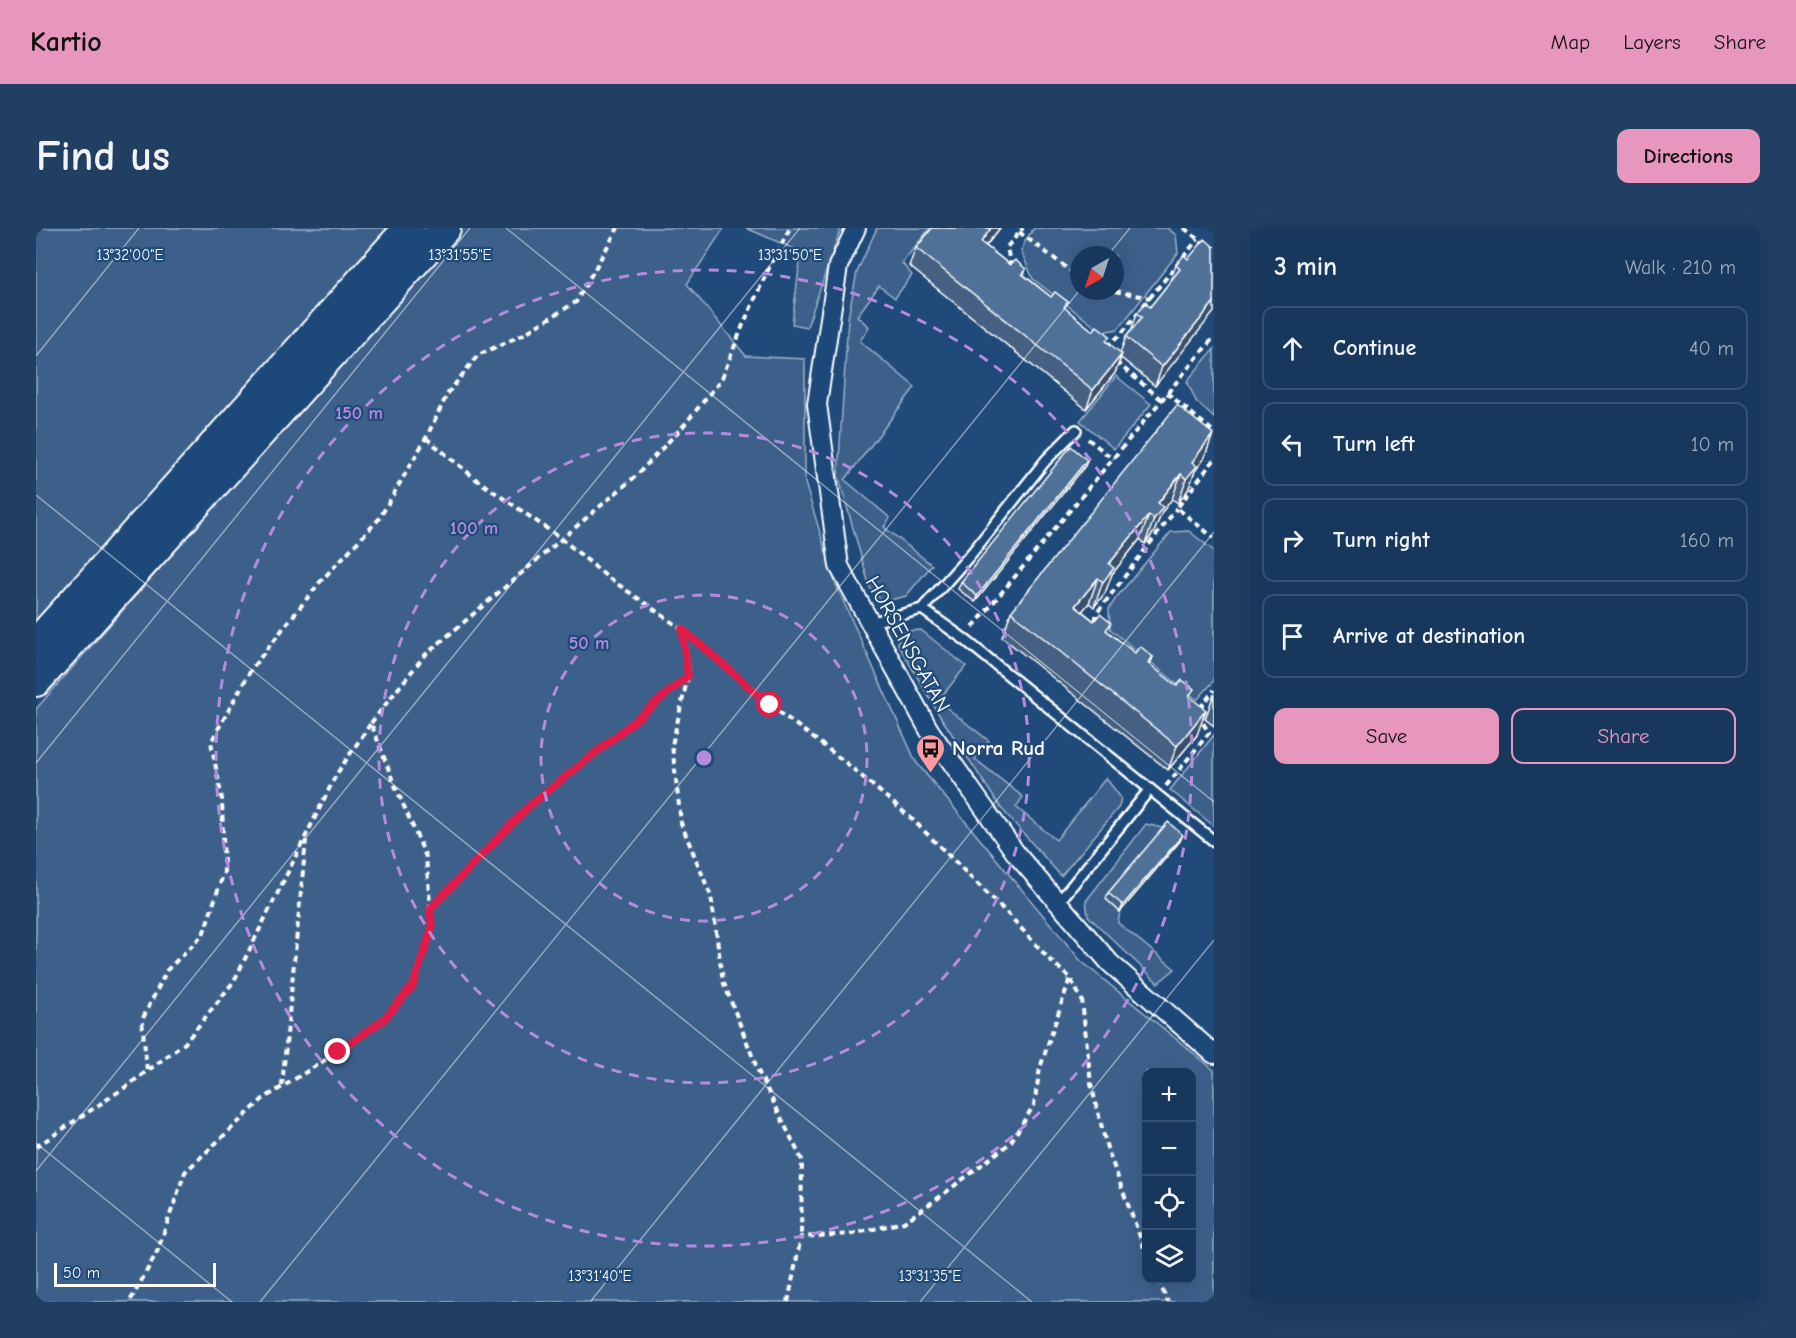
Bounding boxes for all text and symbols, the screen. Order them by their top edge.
text: Kartio [30,26,102,58]
text: Map [1551,30,1590,54]
text: Layers [1623,30,1681,54]
text: Share [1714,30,1766,54]
button: Directions [1617,129,1760,183]
text: Find us [36,132,170,181]
text: 13°32'00"E [96,246,164,264]
text: 13°31'55"E [428,246,492,264]
text: 13°31'50"E [758,246,822,264]
north arrow [1070,246,1124,300]
text: 3 min [1274,252,1337,282]
text: Walk · 210 m [1625,256,1736,279]
icon: ahead [1276,332,1309,365]
text: Continue [1333,335,1416,361]
text: 40 m [1689,337,1734,360]
text: 150 m [335,403,383,424]
icon: left [1276,428,1309,461]
text: Turn left [1333,431,1415,457]
text: 10 m [1691,433,1734,456]
text: 100 m [450,518,498,539]
icon: right [1276,524,1309,557]
text: Turn right [1333,527,1430,553]
text: 160 m [1680,529,1734,552]
street label: HORSENSGATAN [861,572,955,716]
icon: arrive [1276,620,1309,653]
text: Arrive at destination [1333,623,1525,649]
text: 50 m [569,633,609,654]
route start [756,691,782,717]
button: Save [1274,708,1499,764]
button: Share [1511,708,1736,764]
bus stop icon: Norra Rud [915,732,947,774]
place label: Norra Rud [952,736,1045,760]
centre of rings [694,748,714,768]
route end [324,1038,350,1064]
map controls [1142,1068,1196,1284]
button: + [1142,1068,1196,1122]
button: − [1142,1122,1196,1176]
button: locate [1142,1176,1196,1230]
button: layers [1142,1230,1196,1284]
scale bar [54,1260,216,1288]
text: 50 m [63,1264,100,1282]
text: 13°31'40"E [568,1267,632,1285]
text: 13°31'35"E [899,1267,961,1285]

